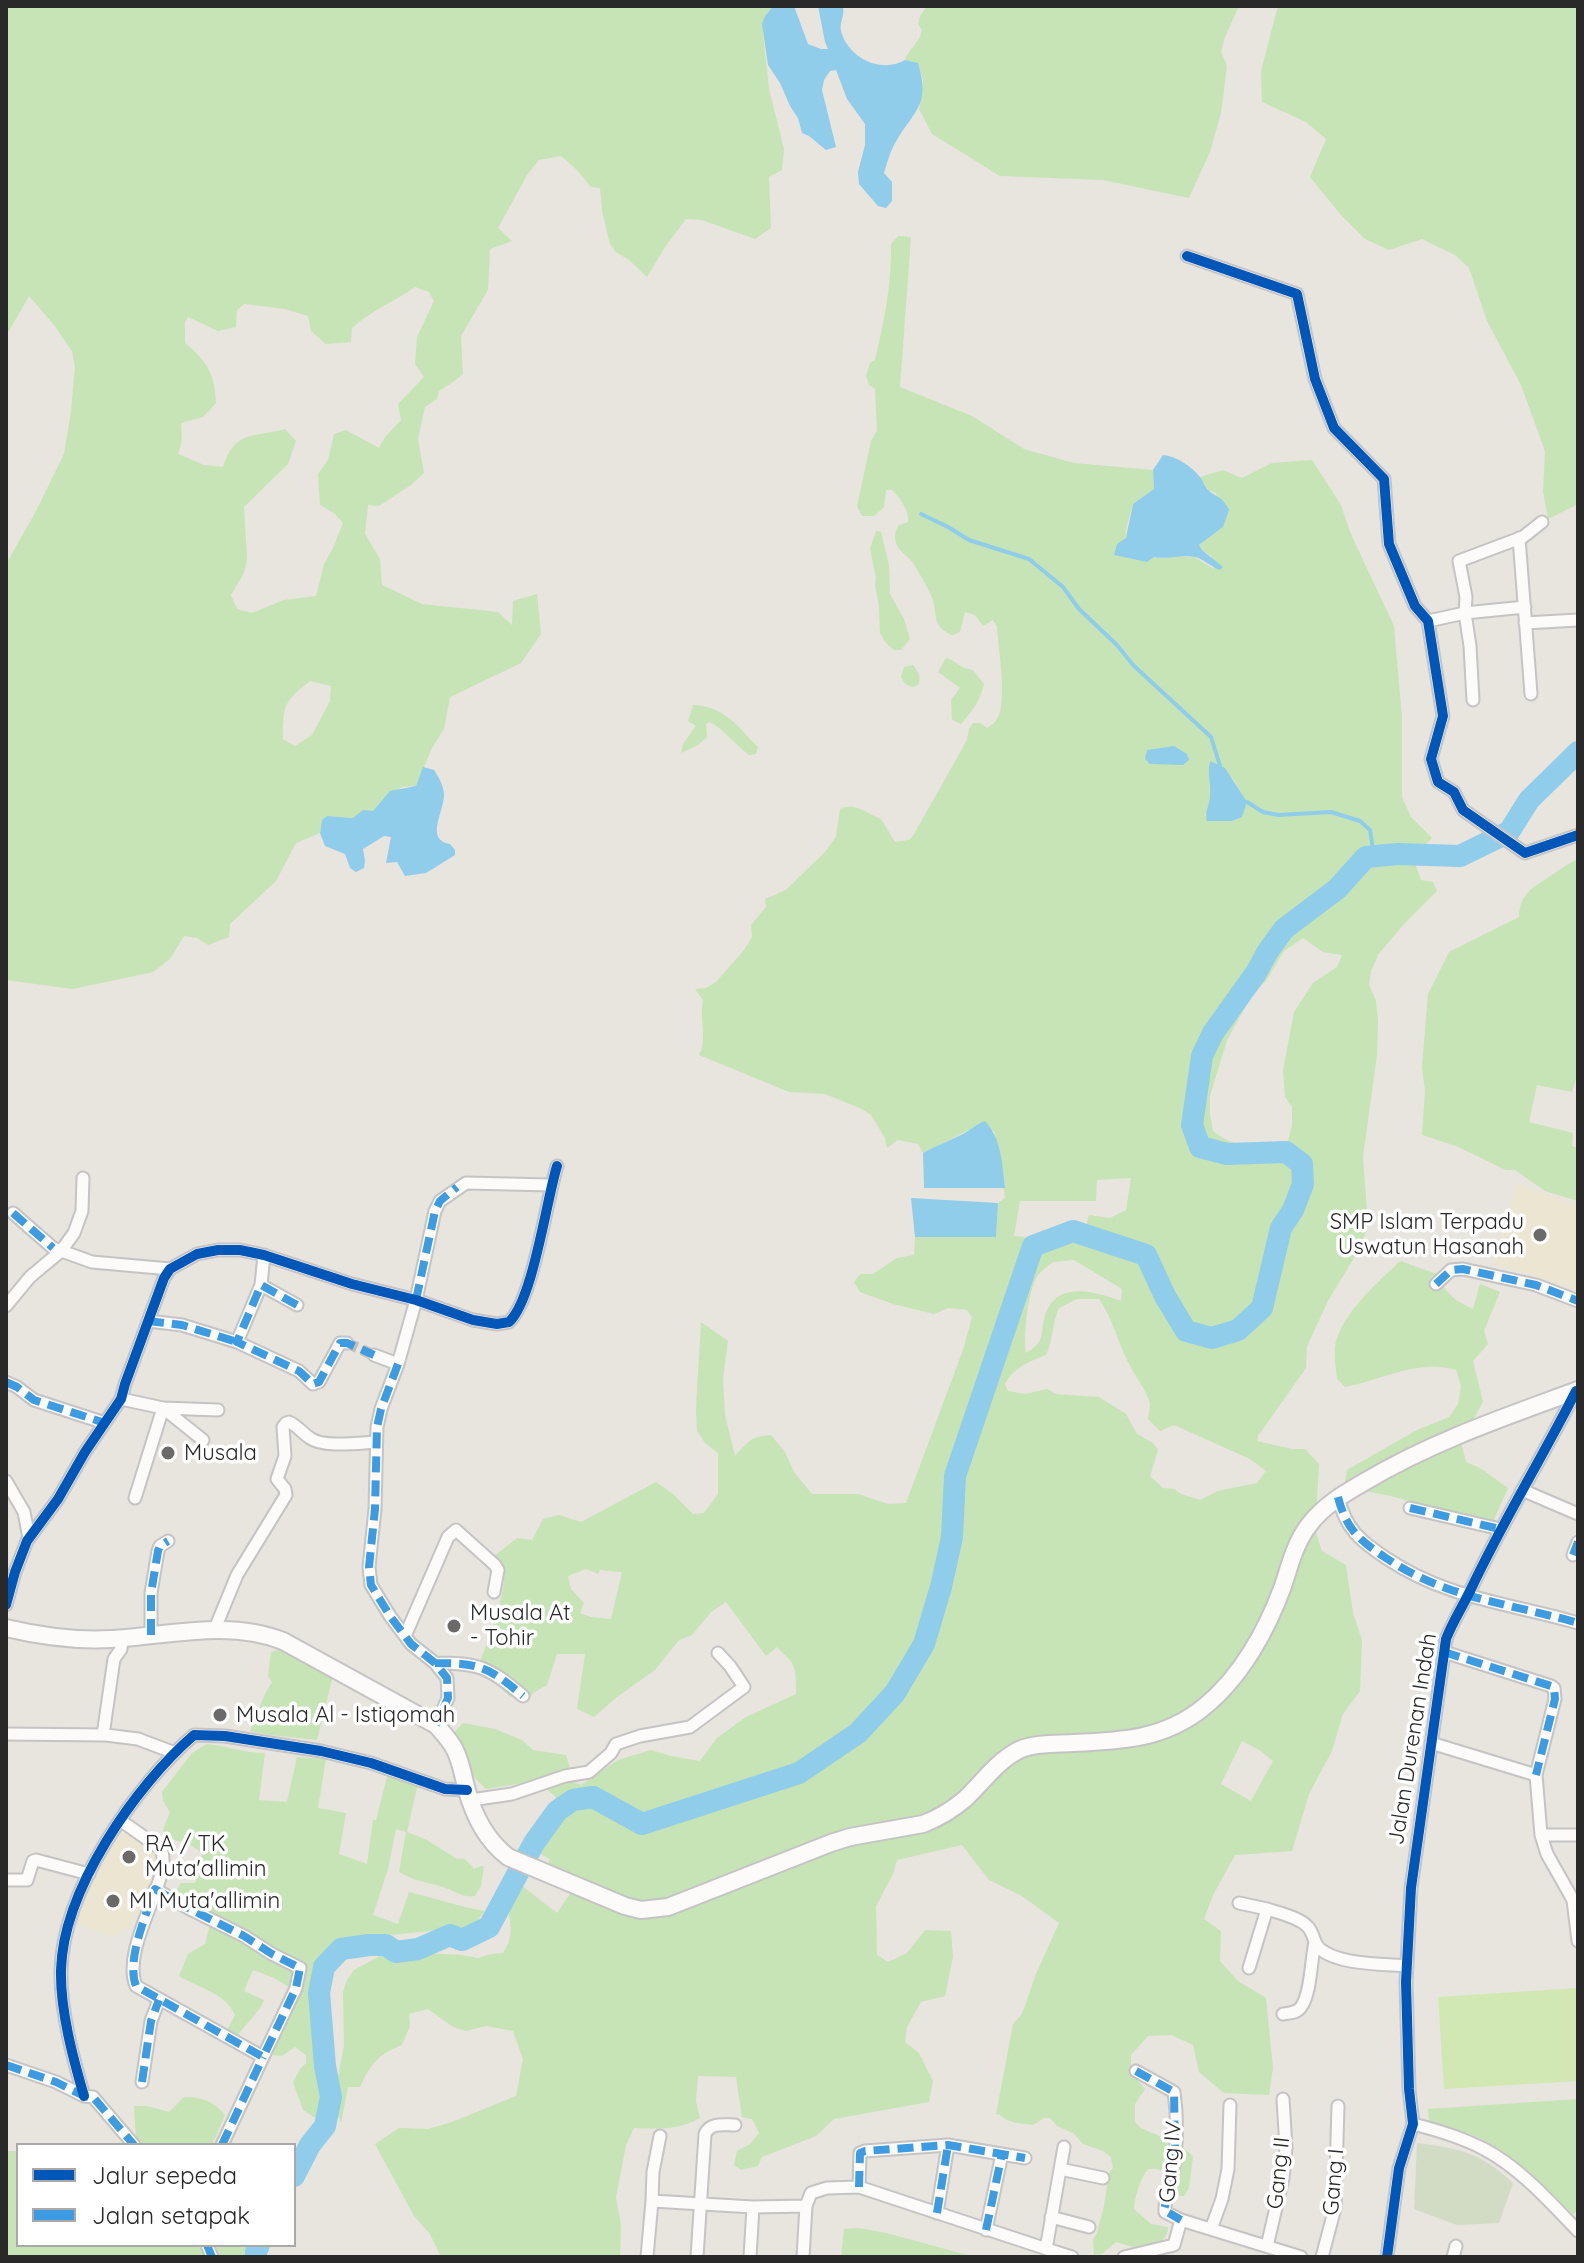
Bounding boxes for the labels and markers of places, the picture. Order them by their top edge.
place label: SMP Islam Terpadu Uswatun Hasanah [1330,1209,1524,1260]
marker: SMP Islam Terpadu Uswatun Hasanah [1531,1226,1549,1244]
place label: Musala [184,1440,257,1466]
marker: Musala [159,1444,177,1462]
place label: Musala At - Tohir [470,1600,571,1652]
marker: Musala At - Tohir [445,1617,463,1635]
place label: Musala Al - Istiqomah [236,1702,455,1728]
marker: Musala Al - Istiqomah [211,1706,229,1724]
place label: RA / TK Muta'allimin [145,1831,266,1882]
marker: RA / TK Muta'allimin [120,1848,138,1866]
place label: MI Muta'allimin [129,1888,280,1914]
marker: MI Muta'allimin [104,1892,122,1910]

